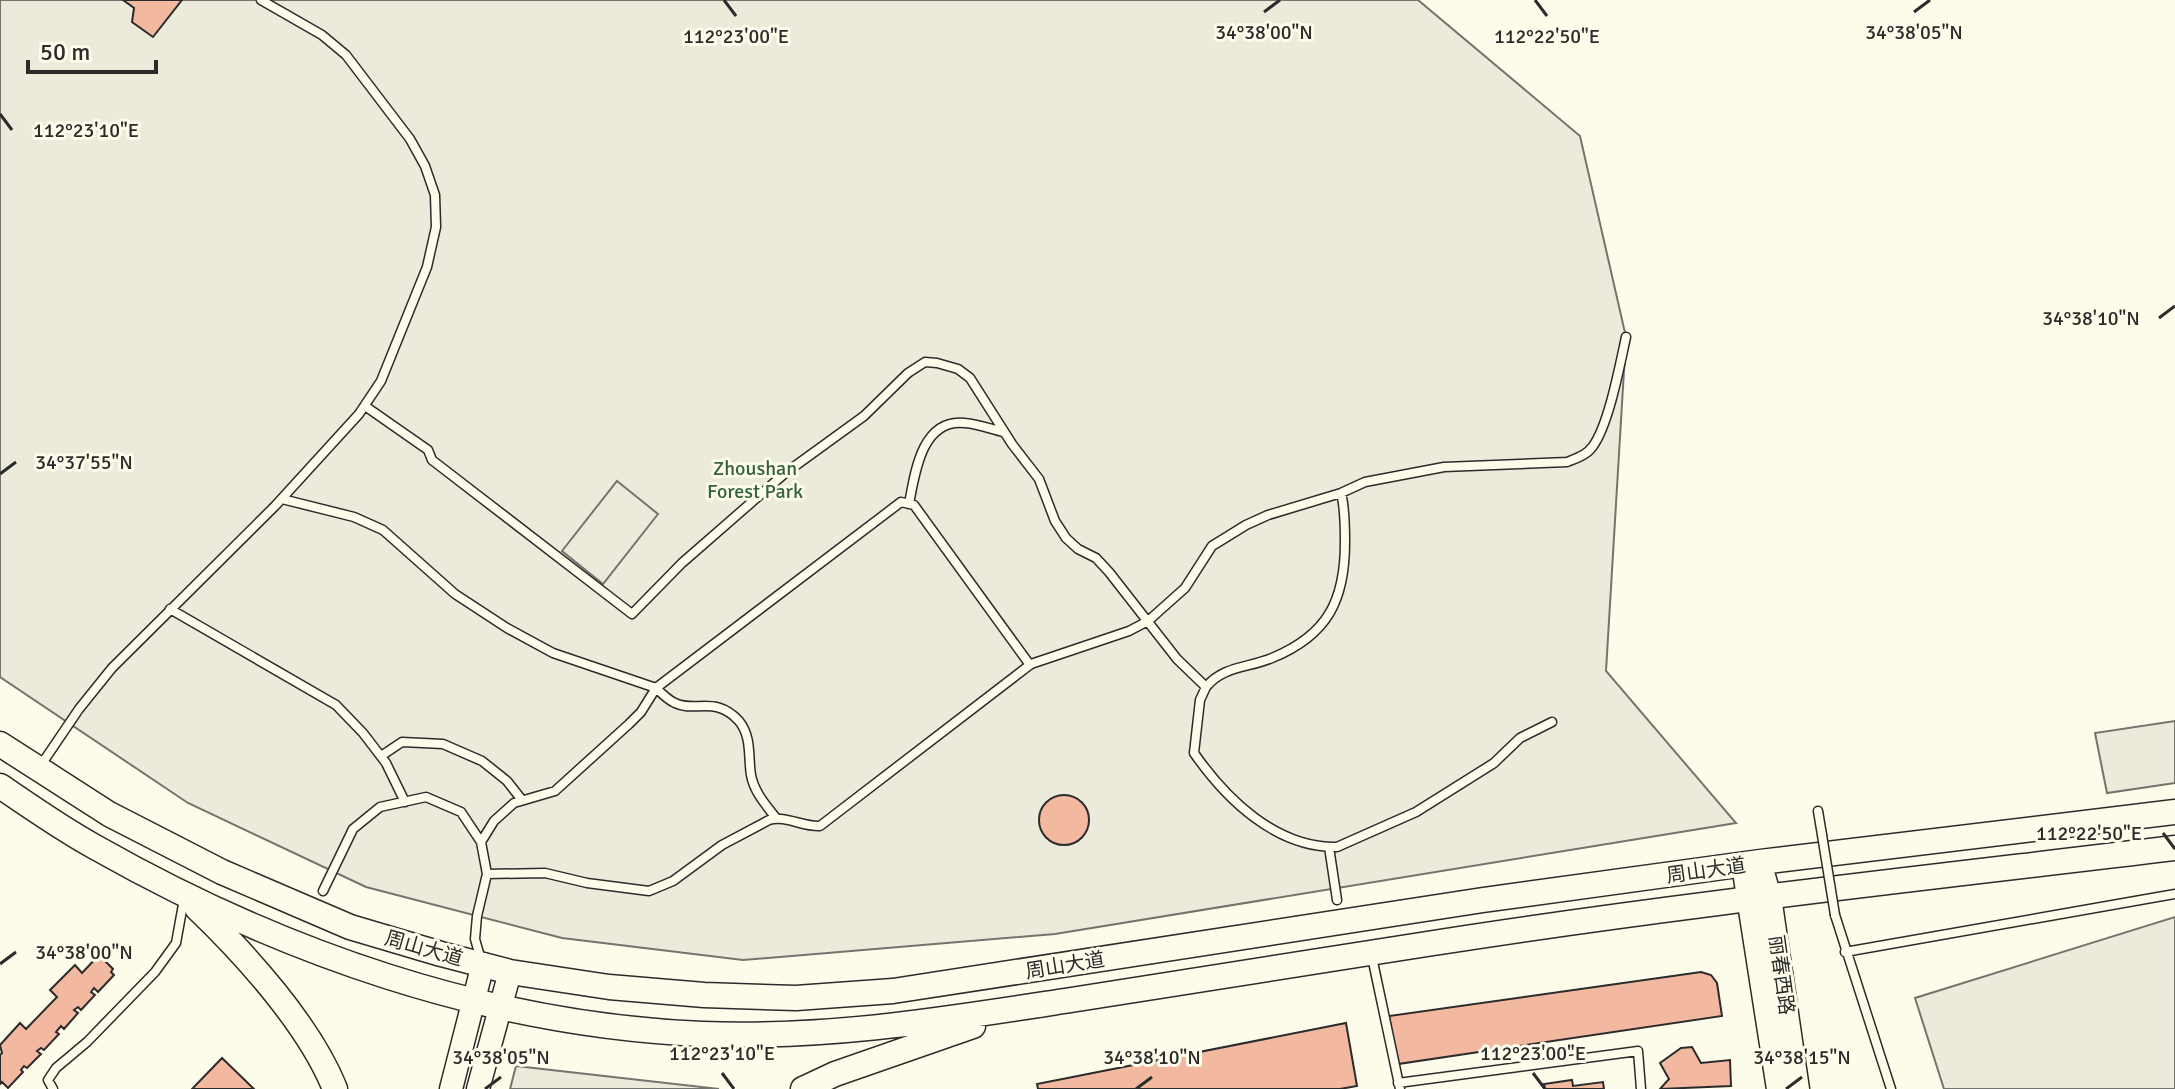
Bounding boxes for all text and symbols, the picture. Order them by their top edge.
text: 34°38'00"N [1215,20,1313,45]
text: 34°38'05"N [1865,20,1963,45]
scale bar [28,24,156,74]
text: 112°23'00"E [683,24,789,49]
text: 112°22'50"E [1494,24,1600,49]
text: 50 m [40,37,90,67]
text: 112°23'10"E [33,118,139,143]
text: 34°38'10"N [2042,306,2140,331]
text: 34°37'55"N [35,450,133,475]
park label: Zhoushan Forest Park [707,456,803,504]
text: 112°22'50"E [2036,821,2142,846]
street label: 周山大道 [1665,853,1747,888]
street label: 周山大道 [382,925,466,972]
street label: 丽春西路 [1764,934,1799,1016]
text: 34°38'00"N [35,940,133,965]
street label: 周山大道 [1024,947,1107,984]
text: 112°23'10"E [669,1041,775,1066]
text: 112°23'00"E [1480,1041,1586,1066]
text: 34°38'05"N [452,1045,550,1070]
text: 34°38'10"N [1103,1045,1201,1070]
text: 34°38'15"N [1753,1045,1851,1070]

